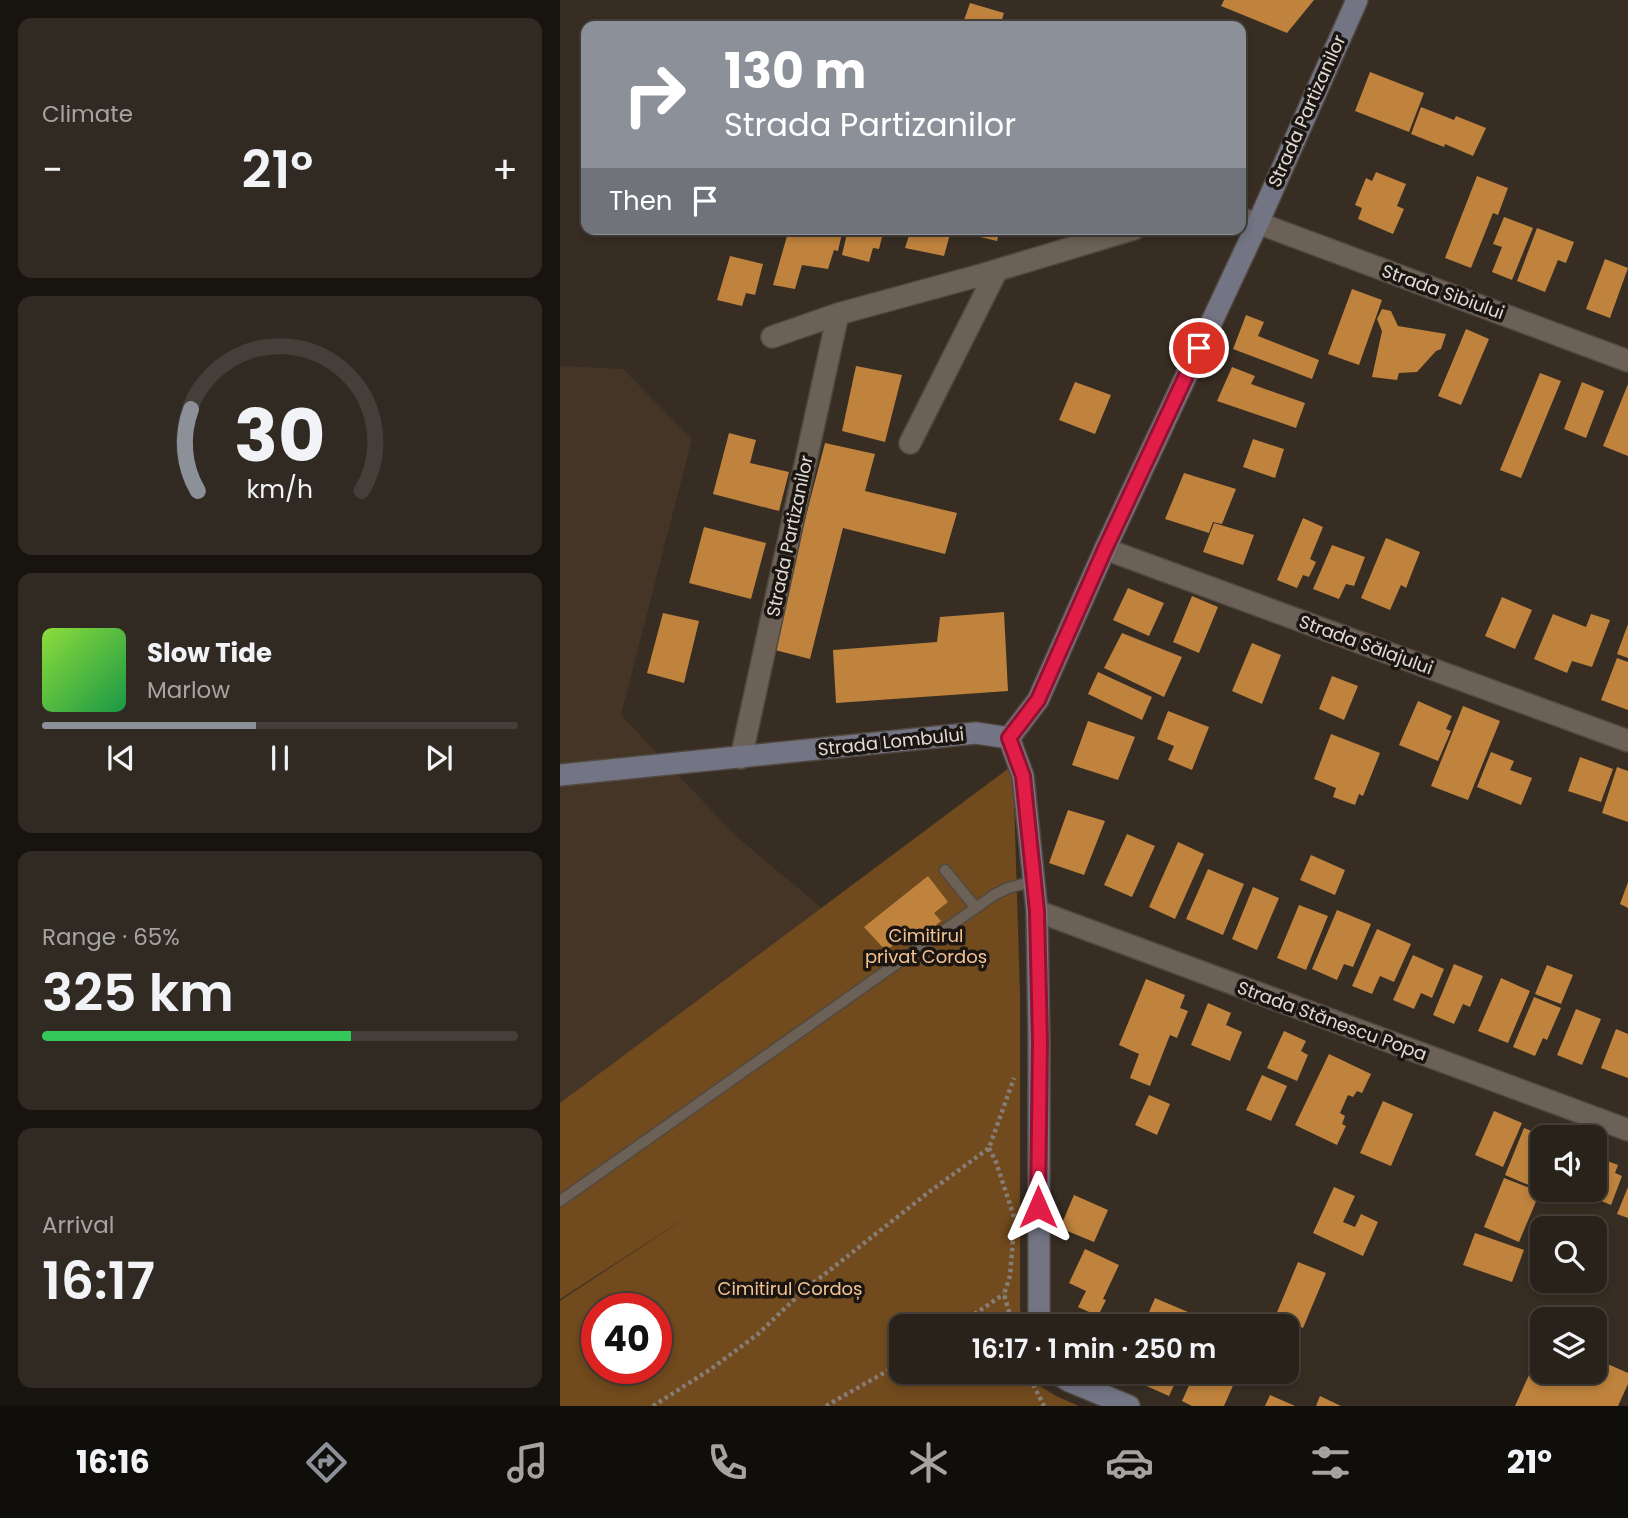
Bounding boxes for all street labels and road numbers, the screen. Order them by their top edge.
street label: Strada Partizanilor [1262,30,1352,191]
street label: Strada Sibiului [1378,258,1508,325]
street label: Strada Partizanilor [760,453,819,619]
street label: Strada Sălajului [1296,609,1437,680]
street label: Strada Lombului [817,721,965,762]
street label: Strada Stănescu Popa [1234,975,1430,1066]

